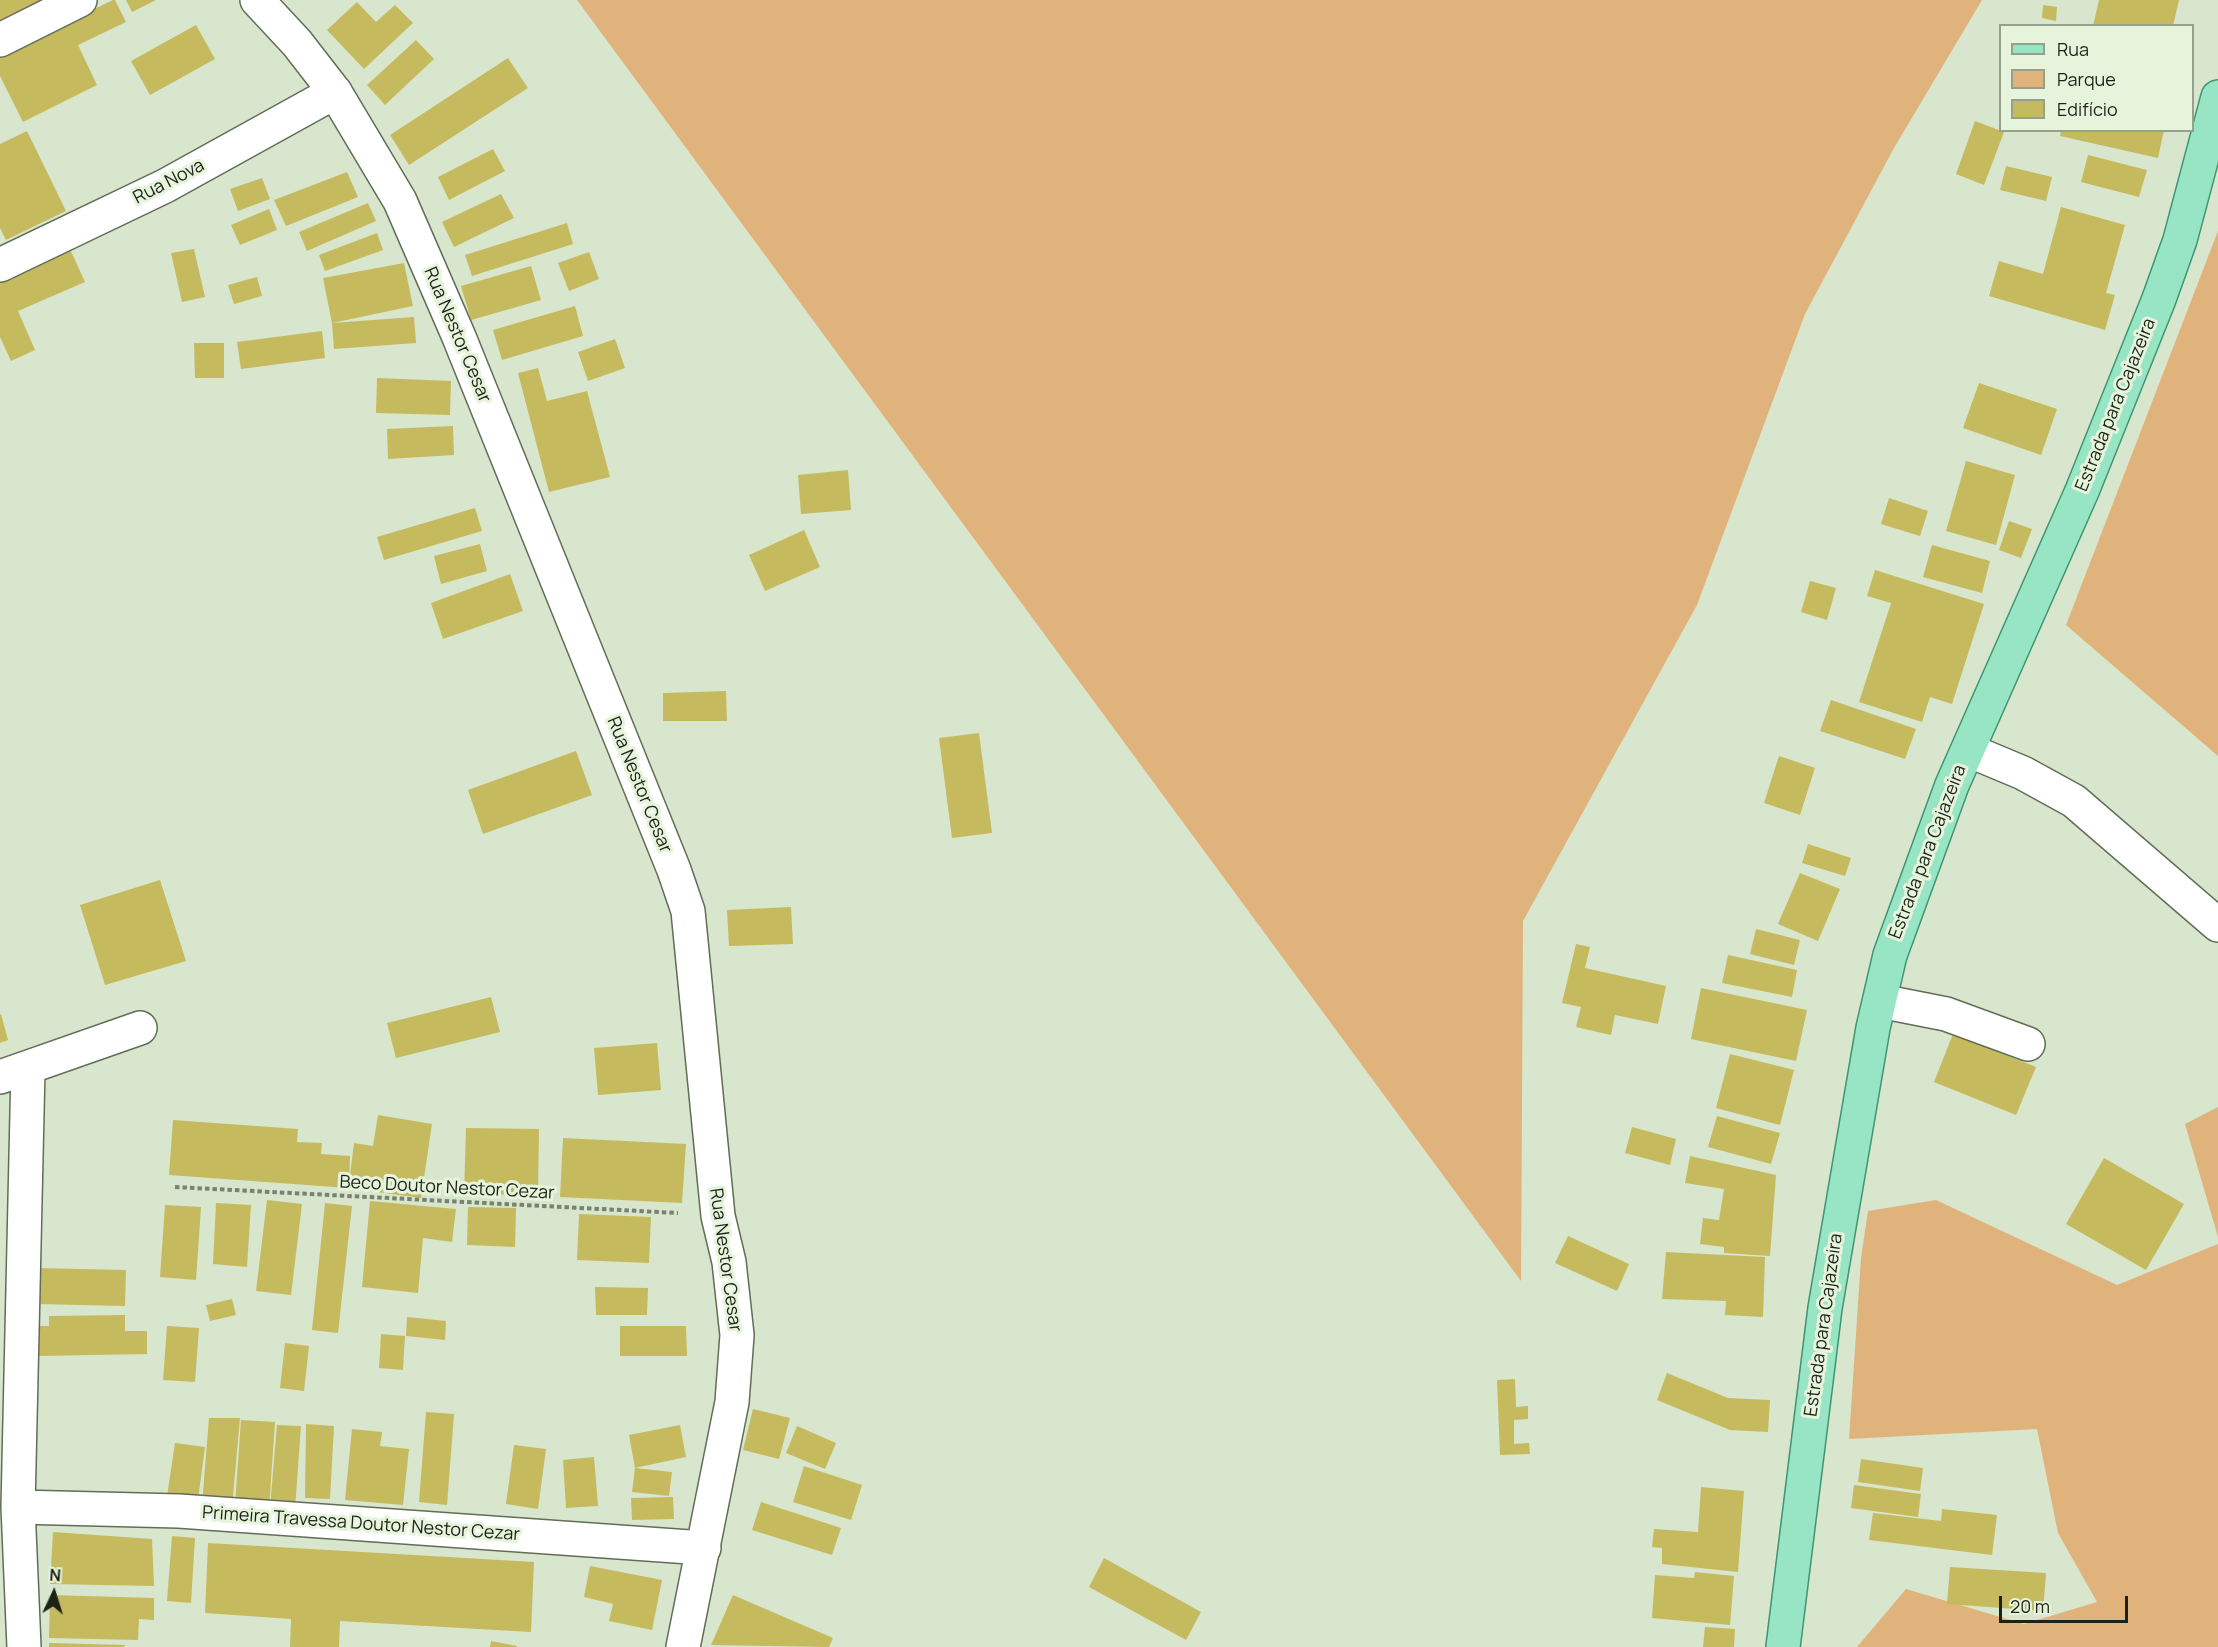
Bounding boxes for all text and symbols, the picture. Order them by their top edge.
legend [1999,24,2194,132]
text: Rua [2057,37,2089,61]
text: Parque [2057,67,2116,91]
text: Edifício [2057,97,2118,121]
street label: Rua Nova [130,155,208,209]
street label: Rua Nestor Cesar [419,264,495,406]
street label: Estrada para Cajazeira [2071,315,2161,495]
street label: Rua Nestor Cesar [602,714,676,856]
street label: Estrada para Cajazeira [1885,762,1971,942]
street label: Beco Doutor Nestor Cezar [339,1172,555,1204]
street label: Rua Nestor Cesar [704,1187,746,1333]
street label: Estrada para Cajazeira [1800,1232,1848,1418]
street label: Primeira Travessa Doutor Nestor Cezar [201,1502,521,1546]
north arrow [24,1563,84,1623]
text: N [49,1564,62,1586]
scale bar [2002,1584,2131,1622]
text: 20 m [2010,1594,2050,1618]

